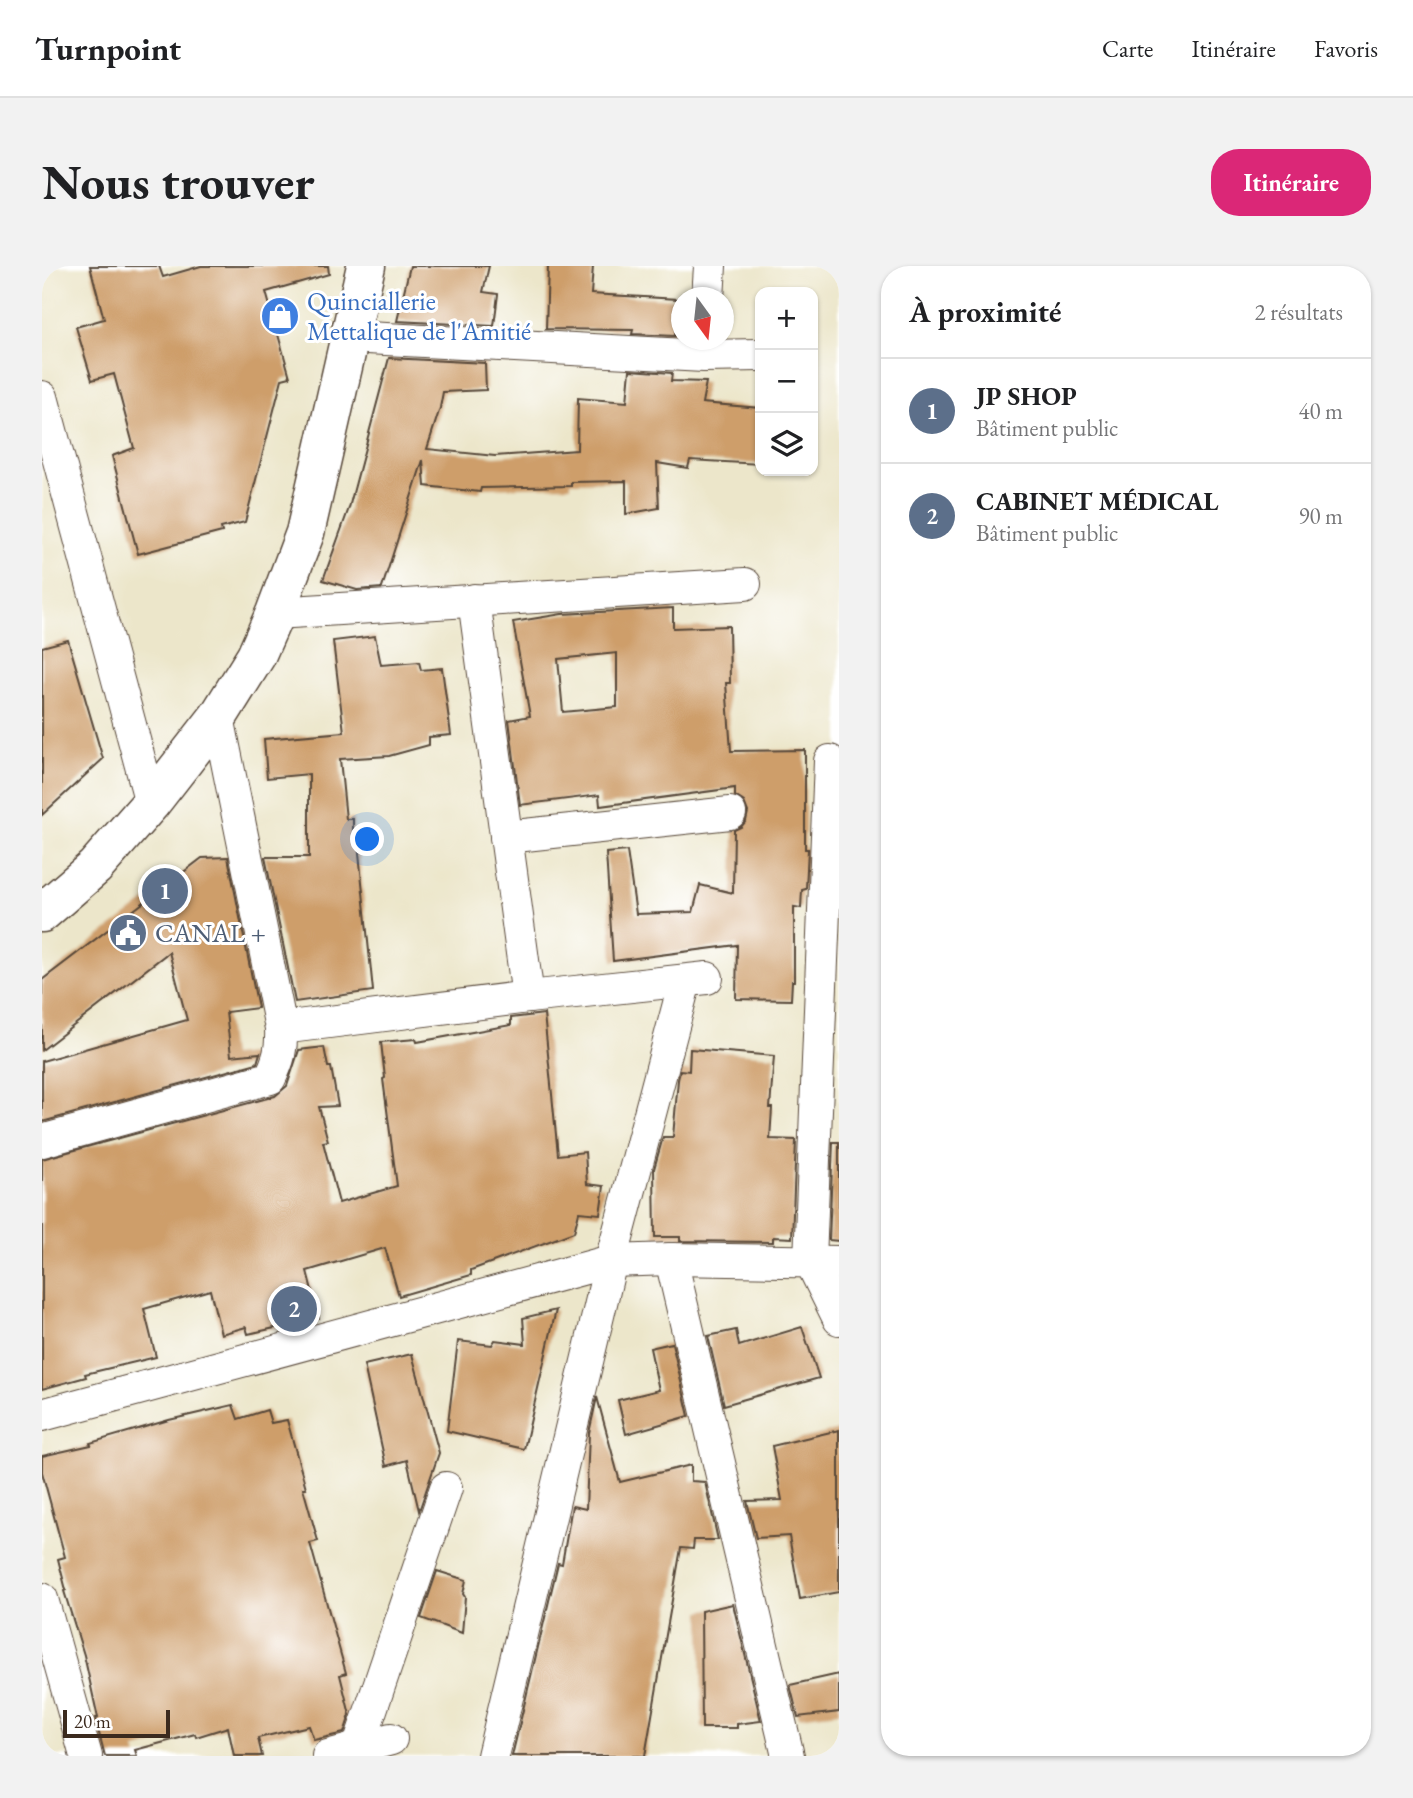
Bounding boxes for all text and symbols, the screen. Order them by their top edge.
text: Turnpoint [35,27,181,70]
text: Carte [1102,33,1153,64]
text: Itinéraire [1191,33,1276,64]
text: Favoris [1314,33,1378,64]
button: Itinéraire [1211,149,1371,216]
text: Nous trouver [42,150,315,214]
place label: Quinciallerie Mettalique de l'Amitié [307,284,531,348]
north arrow [671,287,734,350]
map controls [755,287,818,476]
button: + [755,287,818,350]
text: À proximité [909,292,1061,331]
shop icon: Quinciallerie Mettalique de l'Amitié [259,295,301,337]
text: 2 résultats [1255,297,1343,327]
button: − [755,350,818,413]
text: JP SHOP [976,379,1077,413]
text: 1 [926,396,938,426]
text: 40 m [1298,396,1343,426]
button: layers [755,413,818,476]
text: Bâtiment public [976,413,1118,443]
text: CABINET MÉDICAL [976,484,1219,518]
text: 2 [926,501,938,531]
text: 90 m [1298,501,1343,531]
text: Bâtiment public [976,518,1118,548]
your location [350,822,384,856]
pin: 1 [142,865,188,917]
public building icon: CANAL + [107,912,149,954]
place label: CANAL + [155,916,266,950]
pin: 2 [271,1283,317,1335]
scale bar [63,1707,170,1739]
text: 20 m [74,1709,111,1734]

